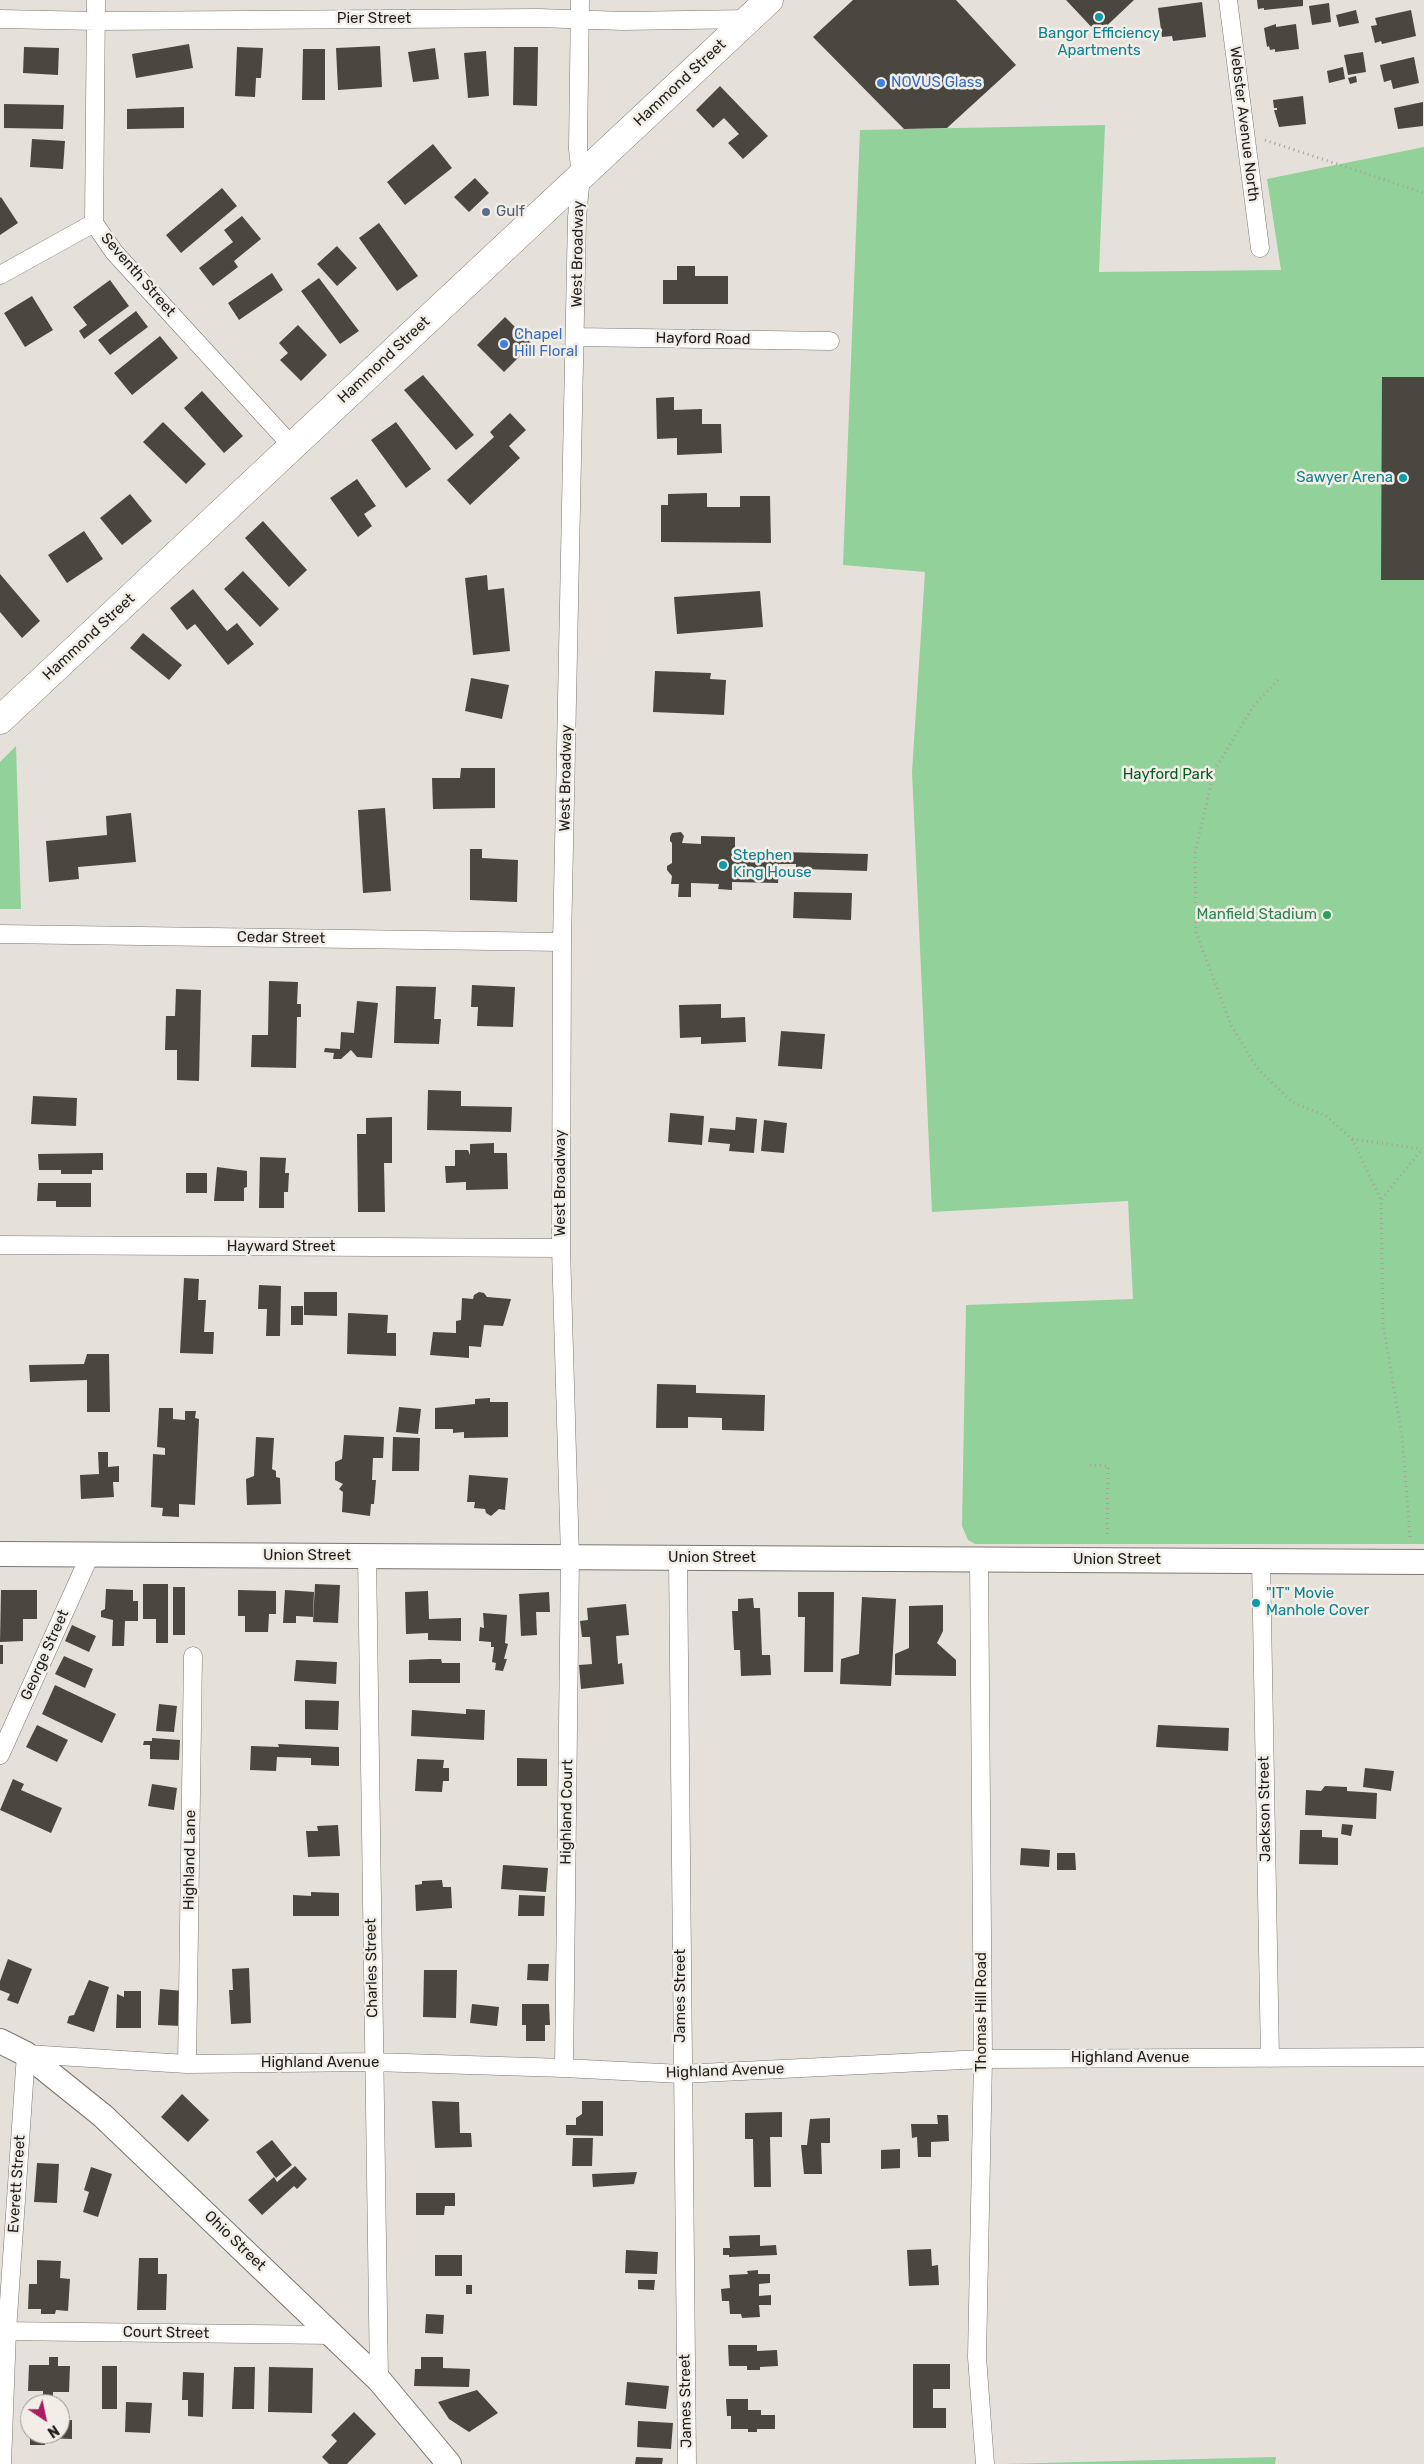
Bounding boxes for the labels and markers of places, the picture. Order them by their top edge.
marker: Bangor Efficiency Apartments [1093,11,1105,23]
place label: Bangor Efficiency Apartments [1038,25,1160,60]
place label: NOVUS Glass [891,74,982,92]
marker: NOVUS Glass [875,77,887,89]
place label: Gulf [496,203,525,221]
marker: Gulf [480,206,492,218]
place label: Chapel Hill Floral [514,326,578,361]
marker: Chapel Hill Floral [498,338,510,350]
place label: Sawyer Arena [1296,469,1393,487]
marker: Sawyer Arena [1397,472,1409,484]
place label: Stephen King House [733,847,812,882]
marker: Stephen King House [717,859,729,871]
place label: Manfield Stadium [1197,906,1317,924]
marker: Manfield Stadium [1321,909,1333,921]
place label: "IT" Movie Manhole Cover [1266,1585,1369,1620]
marker: "IT" Movie Manhole Cover [1250,1597,1262,1609]

